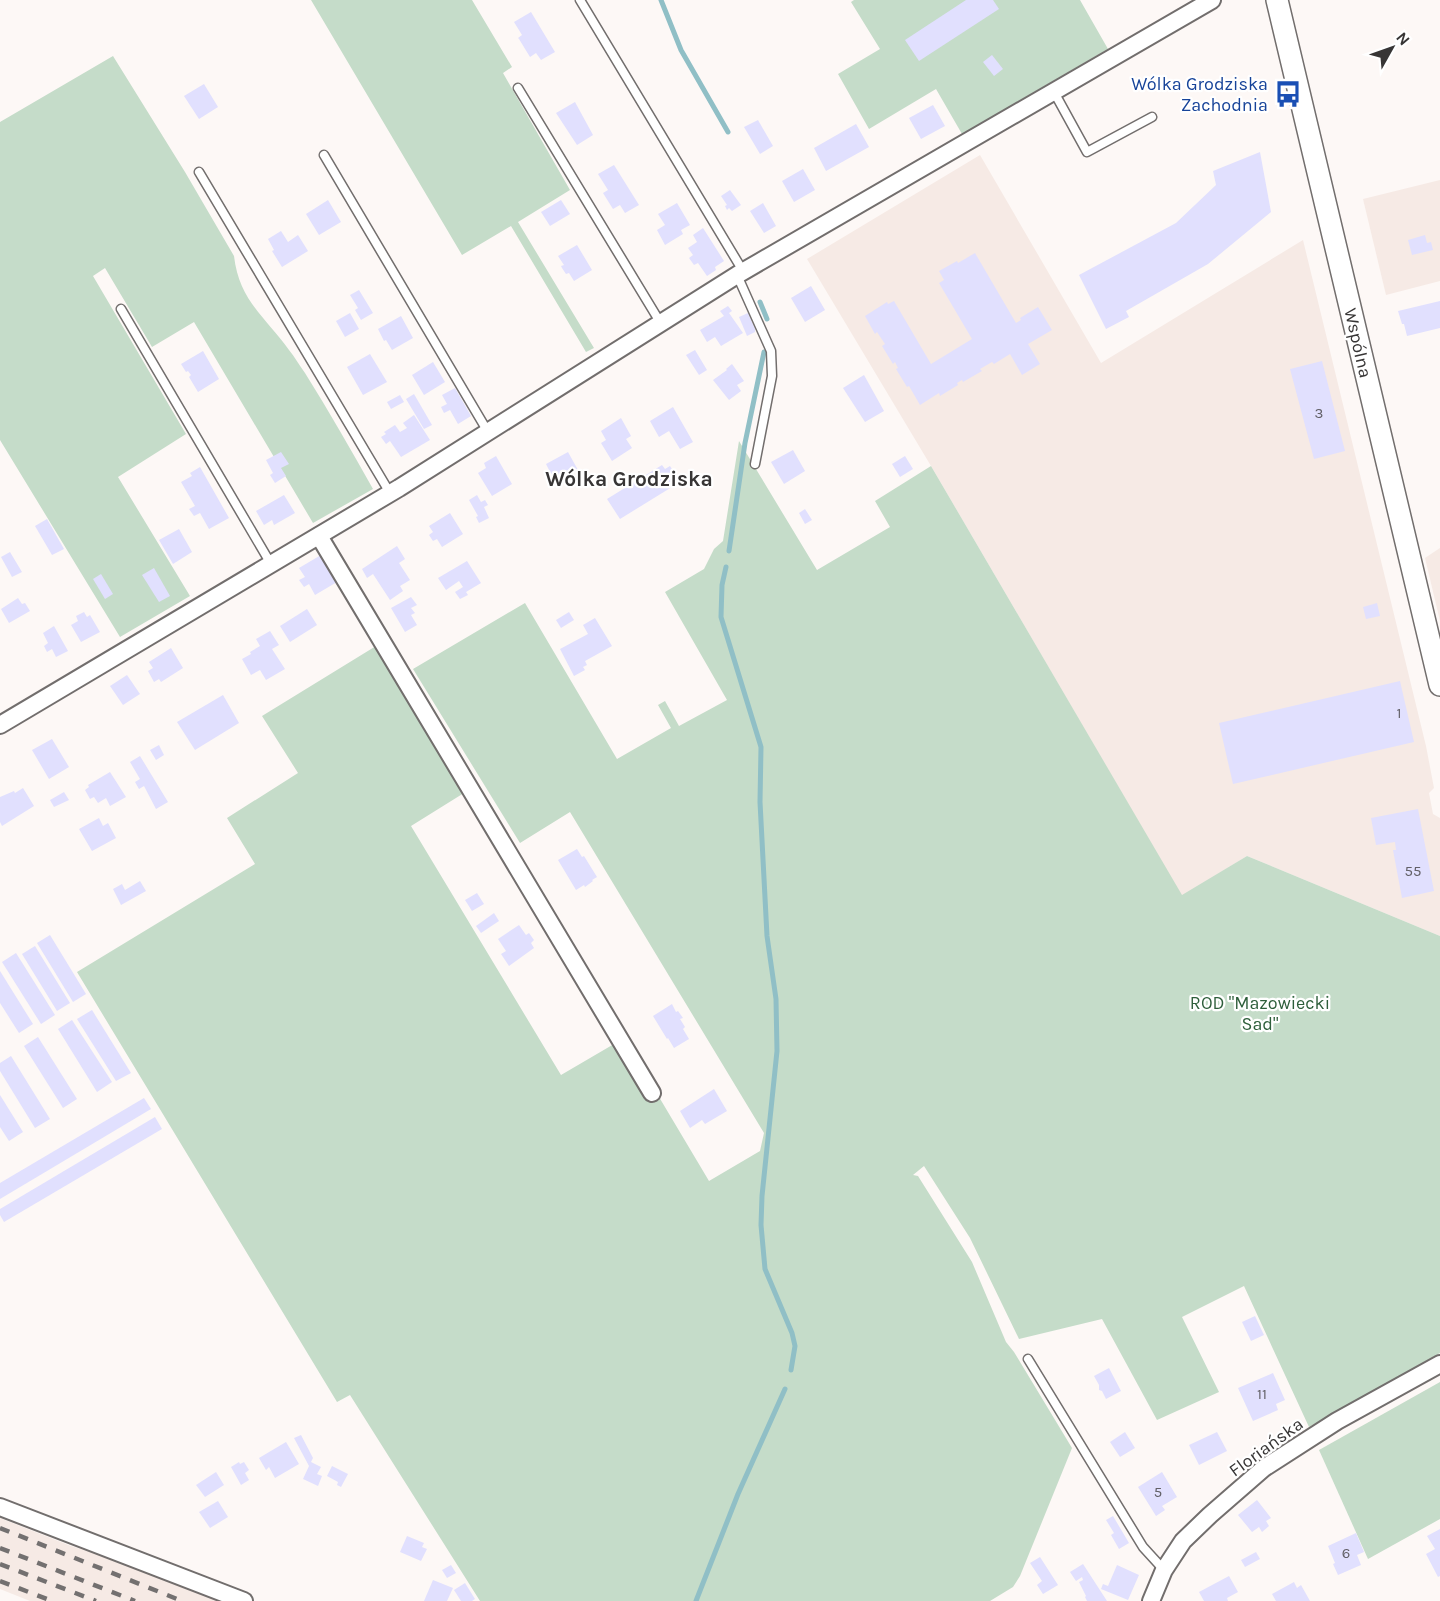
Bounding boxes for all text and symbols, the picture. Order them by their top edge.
north arrow [1362,18,1422,78]
text: N [1392,28,1414,49]
place label: Wólka Grodziska Zachodnia [1131,73,1268,116]
bus stop icon: Wólka Grodziska Zachodnia [1273,79,1303,109]
street label: Wspólna [1339,306,1377,380]
house number: 3 [1315,404,1323,422]
district label: Wólka Grodziska [545,467,713,491]
house number: 1 [1397,704,1401,722]
house number: 55 [1405,862,1421,880]
park label: ROD "Mazowiecki Sad" [1190,992,1330,1035]
house number: 11 [1257,1385,1267,1403]
street label: Floriańska [1225,1413,1307,1481]
house number: 5 [1154,1483,1162,1501]
house number: 6 [1342,1544,1350,1562]

